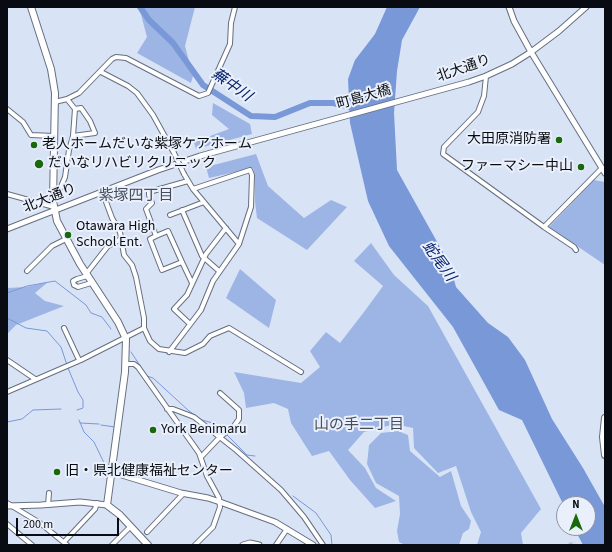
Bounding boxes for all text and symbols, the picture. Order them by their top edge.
street label: 北大通り [435,52,493,86]
water label: 蕪中川 [207,66,255,106]
street label: 町島大橋 [335,82,393,114]
place label: 大田原消防署 [467,132,551,148]
marker: 大田原消防署 [554,135,564,145]
place label: 老人ホームだいな紫塚ケアホーム [42,137,252,153]
marker: 老人ホームだいな紫塚ケアホーム [29,140,39,150]
place label: だいなリハビリクリニック [48,156,216,172]
marker: だいなリハビリクリニック [33,158,45,170]
place label: ファーマシー中山 [461,159,573,175]
marker: ファーマシー中山 [576,162,586,172]
street label: 北大通り [21,181,79,217]
district label: 紫塚四丁目 [99,188,173,206]
place label: Otawara High School Ent. [76,219,155,252]
marker: Otawara High School Ent. [63,230,73,240]
water label: 蛇尾川 [417,239,459,285]
district label: 山の手二丁目 [314,417,404,435]
place label: York Benimaru [161,422,247,438]
marker: York Benimaru [148,425,158,435]
place label: 旧・県北健康福祉センター [65,464,233,480]
marker: 旧・県北健康福祉センター [52,467,62,477]
north arrow [556,496,596,536]
text: N [572,497,580,512]
scale bar [18,510,121,536]
text: 200 m [23,516,53,533]

